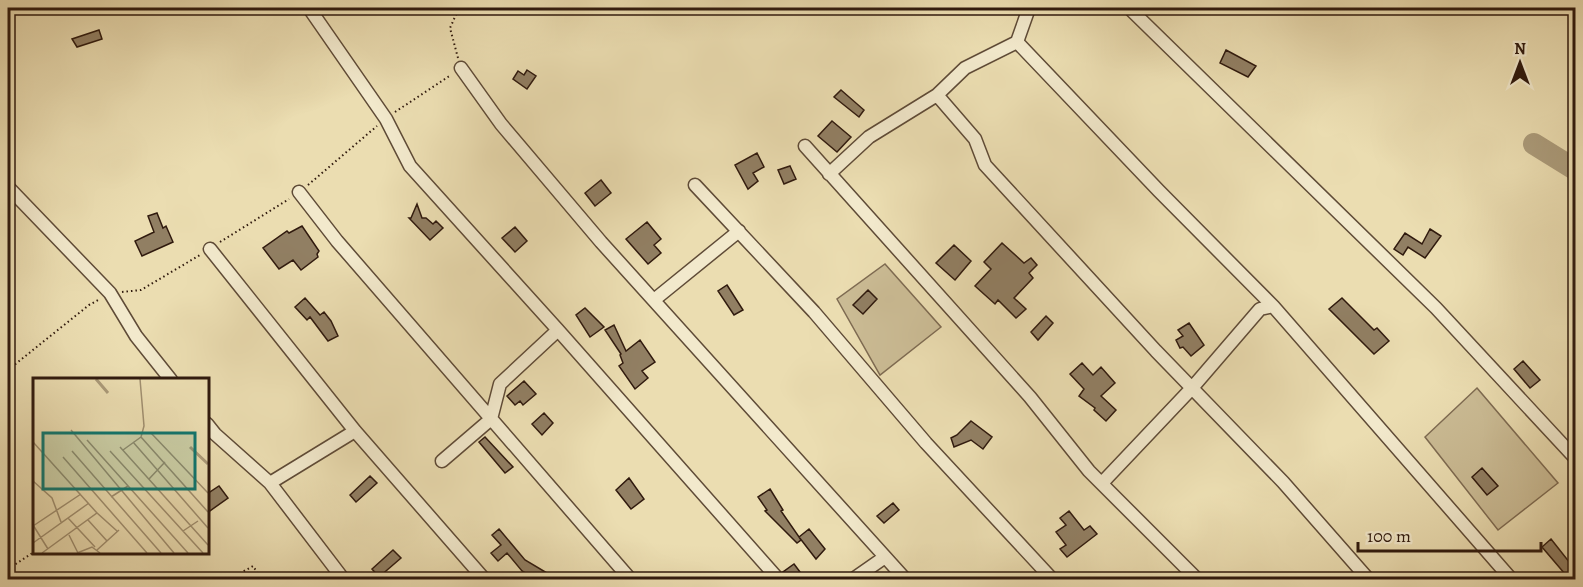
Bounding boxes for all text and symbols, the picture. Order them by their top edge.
north arrow [1490,33,1550,93]
text: N [1514,38,1526,60]
inset map [33,378,208,554]
scale bar [1358,515,1541,553]
text: 100 m [1367,524,1411,548]

